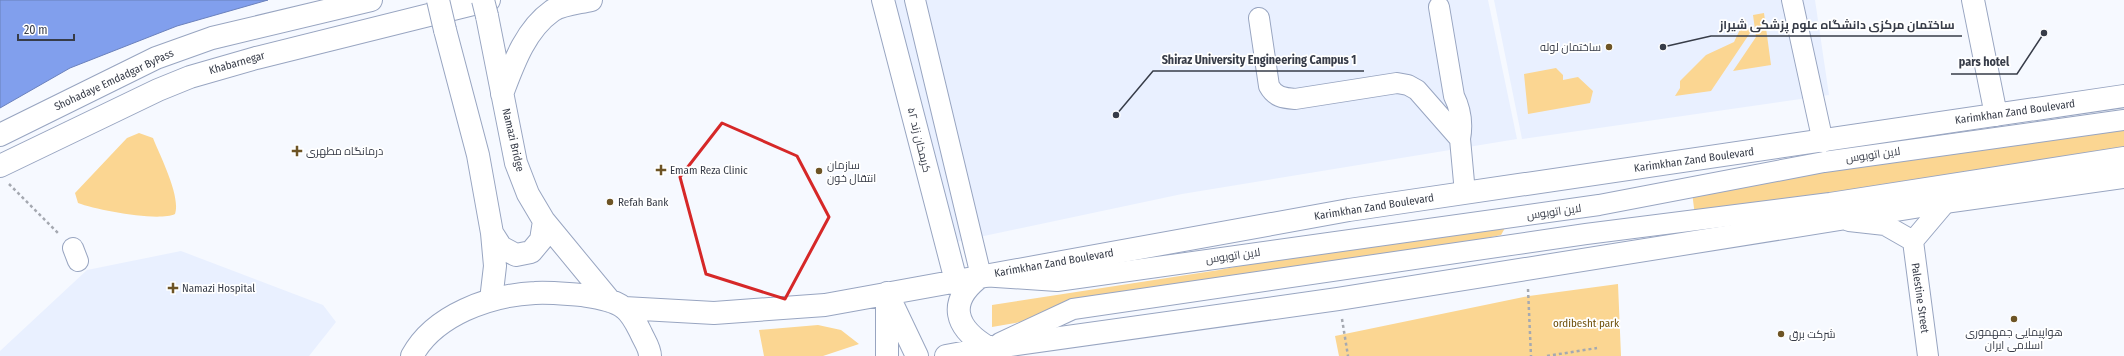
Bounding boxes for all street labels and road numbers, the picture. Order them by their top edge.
street label: Shohadaye Emdadgar ByPass [52,46,176,113]
street label: Khabarnegar [208,49,267,77]
street label: Karimkhan Zand Boulevard [1954,97,2076,127]
street label: کریمخان زند ۵۲ [905,106,933,174]
street label: Namazi Bridge [499,107,527,173]
street label: Karimkhan Zand Boulevard [1633,145,1755,175]
street label: لاین اتوبوس [1845,145,1901,165]
street label: Karimkhan Zand Boulevard [1313,191,1435,223]
street label: لاین اتوبوس [1526,202,1582,222]
street label: Karimkhan Zand Boulevard [993,246,1115,280]
street label: لاین اتوبوس [1205,246,1261,266]
street label: Palestine Street [1909,262,1931,334]

